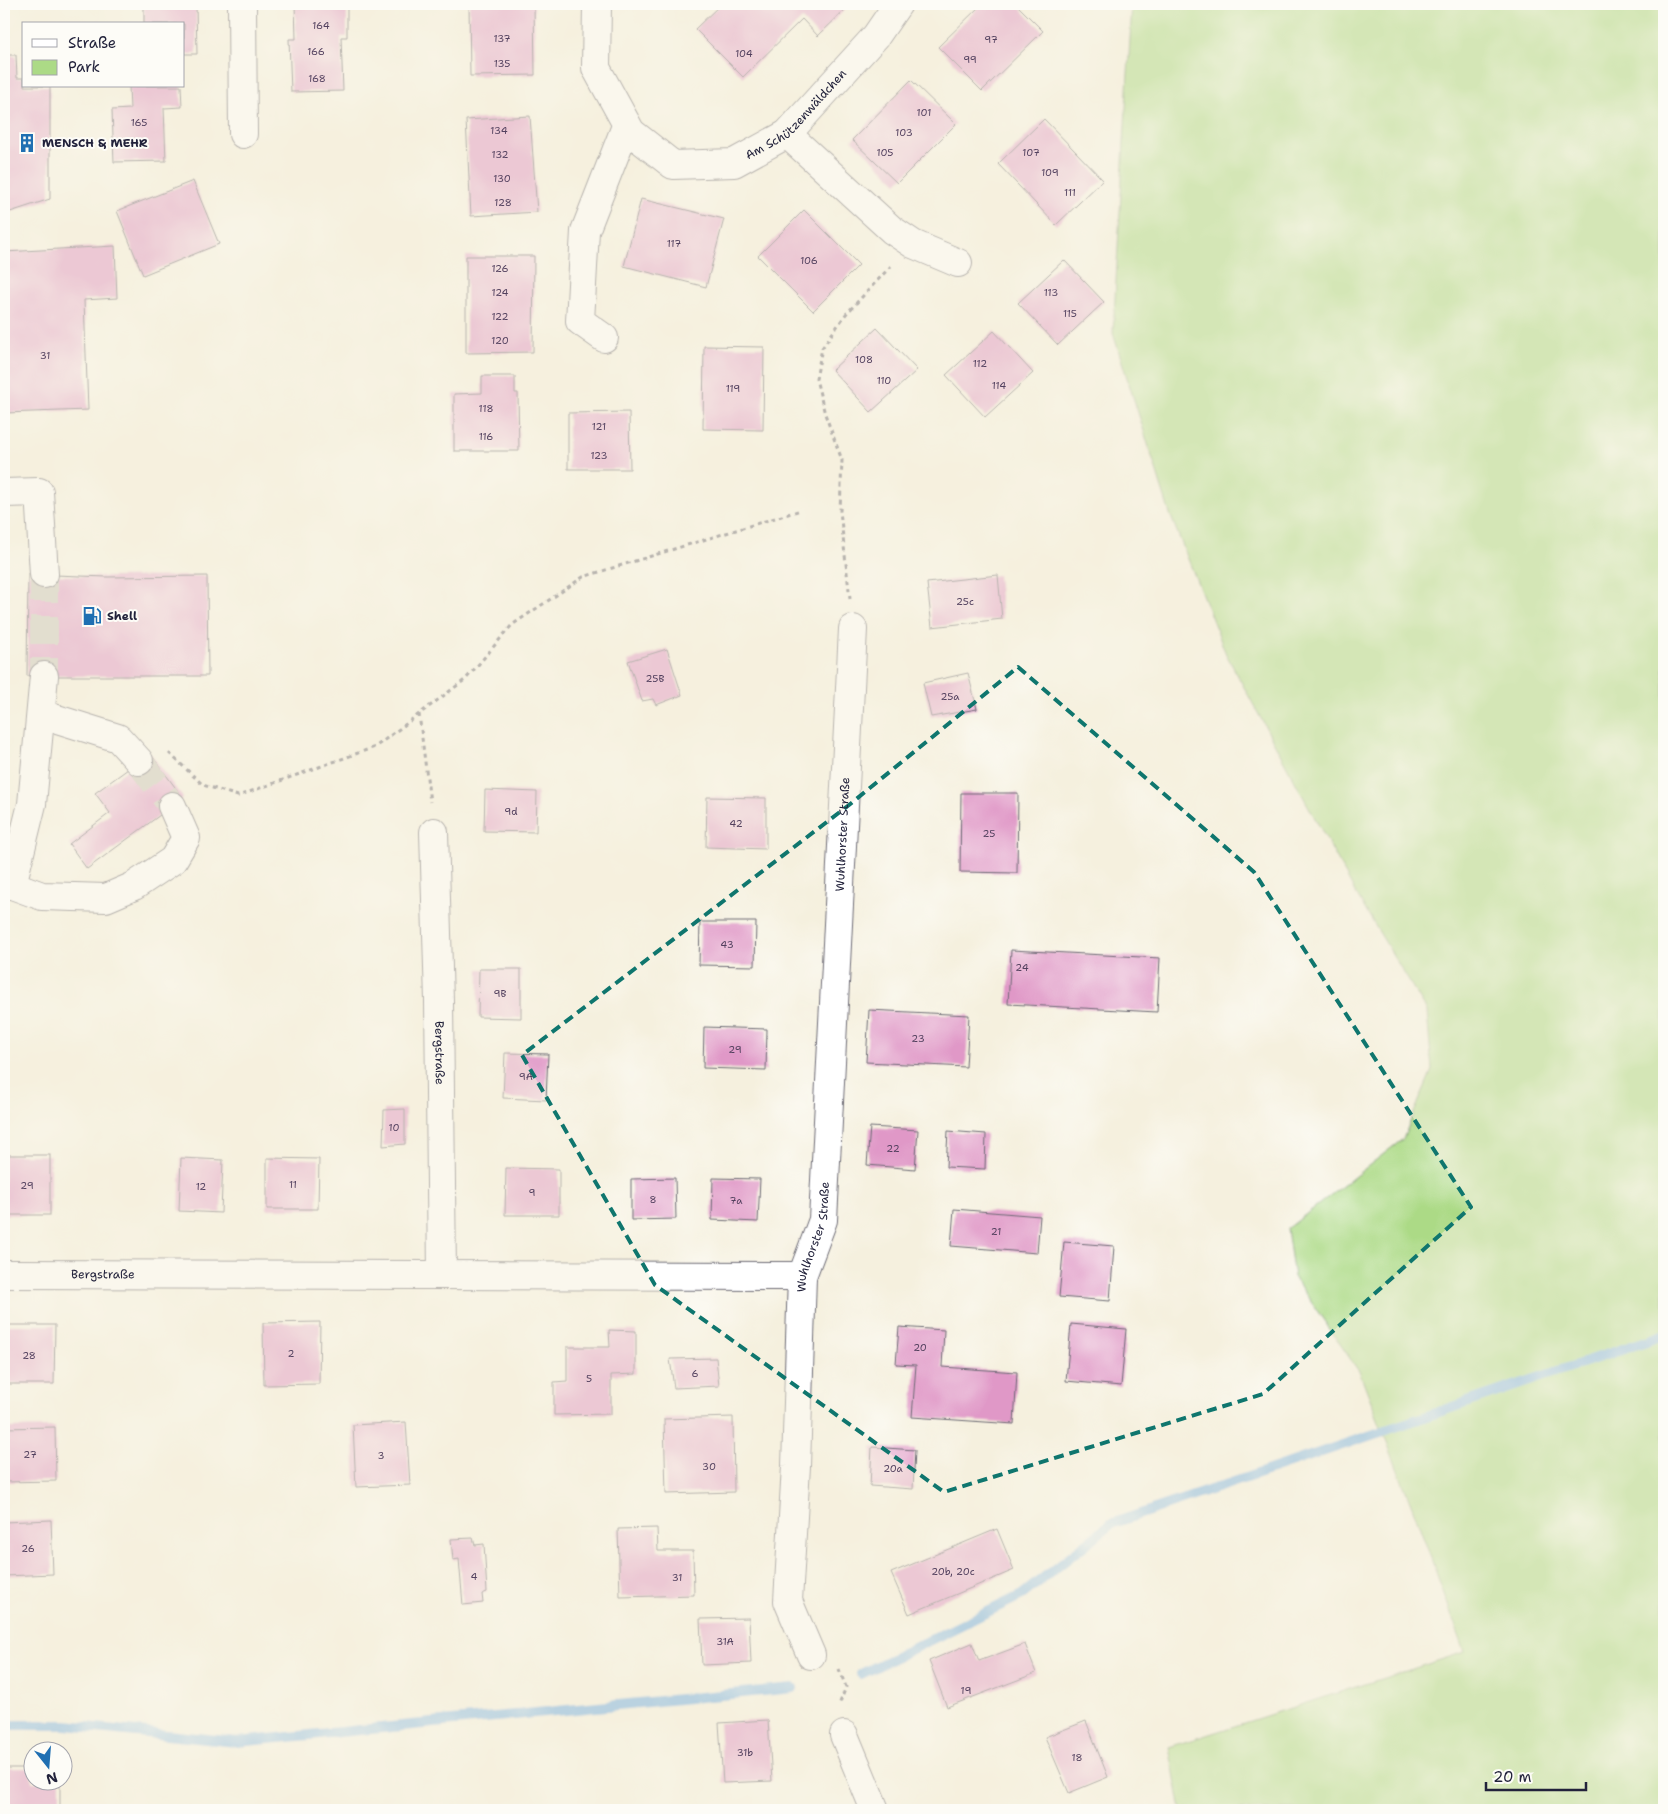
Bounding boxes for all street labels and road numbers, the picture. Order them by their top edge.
street label: Am Schützenwäldchen [742,66,850,163]
street label: Wuhlhorster Straße [832,777,853,892]
street label: Bergstraße [431,1021,448,1085]
street label: Wuhlhorster Straße [793,1181,833,1292]
street label: Bergstraße [71,1266,135,1282]

